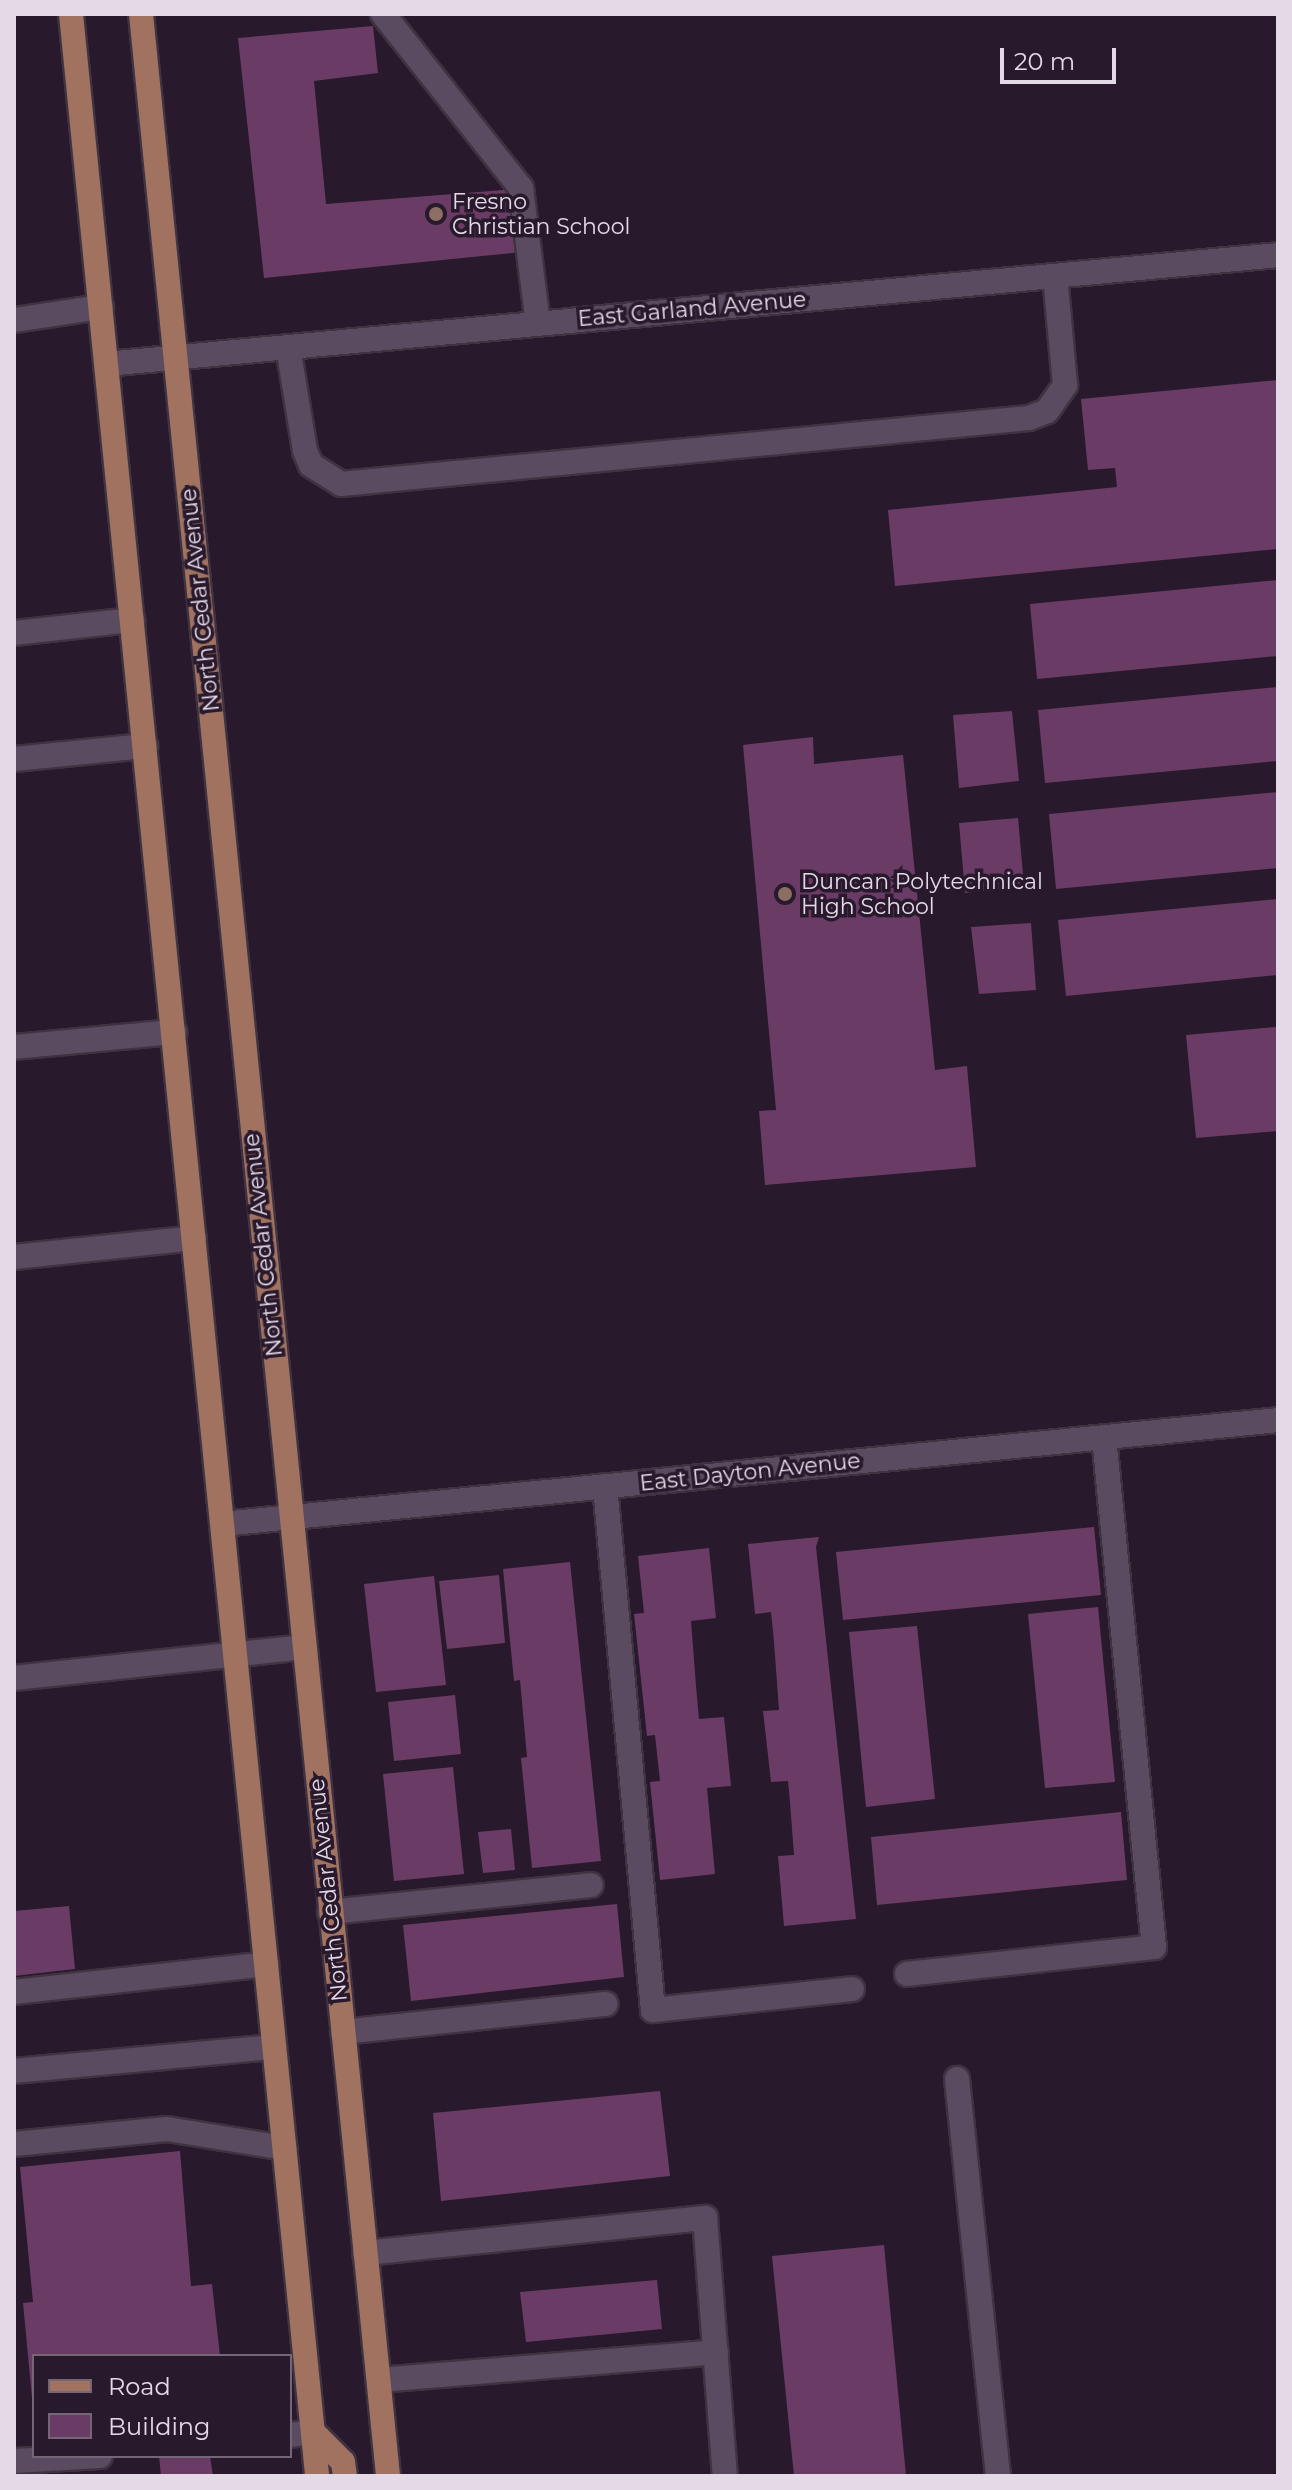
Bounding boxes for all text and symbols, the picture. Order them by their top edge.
scale bar [1004,32,1120,82]
text: 20 m [1014,47,1075,76]
place label: Fresno Christian School [452,188,630,240]
marker: Fresno Christian School [427,205,445,223]
street label: East Garland Avenue [577,286,807,332]
street label: North Cedar Avenue [175,487,225,713]
place label: Duncan Polytechnical High School [801,868,1043,920]
marker: Duncan Polytechnical High School [776,885,794,903]
street label: North Cedar Avenue [238,1132,288,1358]
street label: East Dayton Avenue [638,1447,862,1497]
street label: North Cedar Avenue [303,1777,353,2003]
legend [32,2354,292,2458]
text: Road [108,2372,171,2401]
text: Building [108,2412,211,2441]

